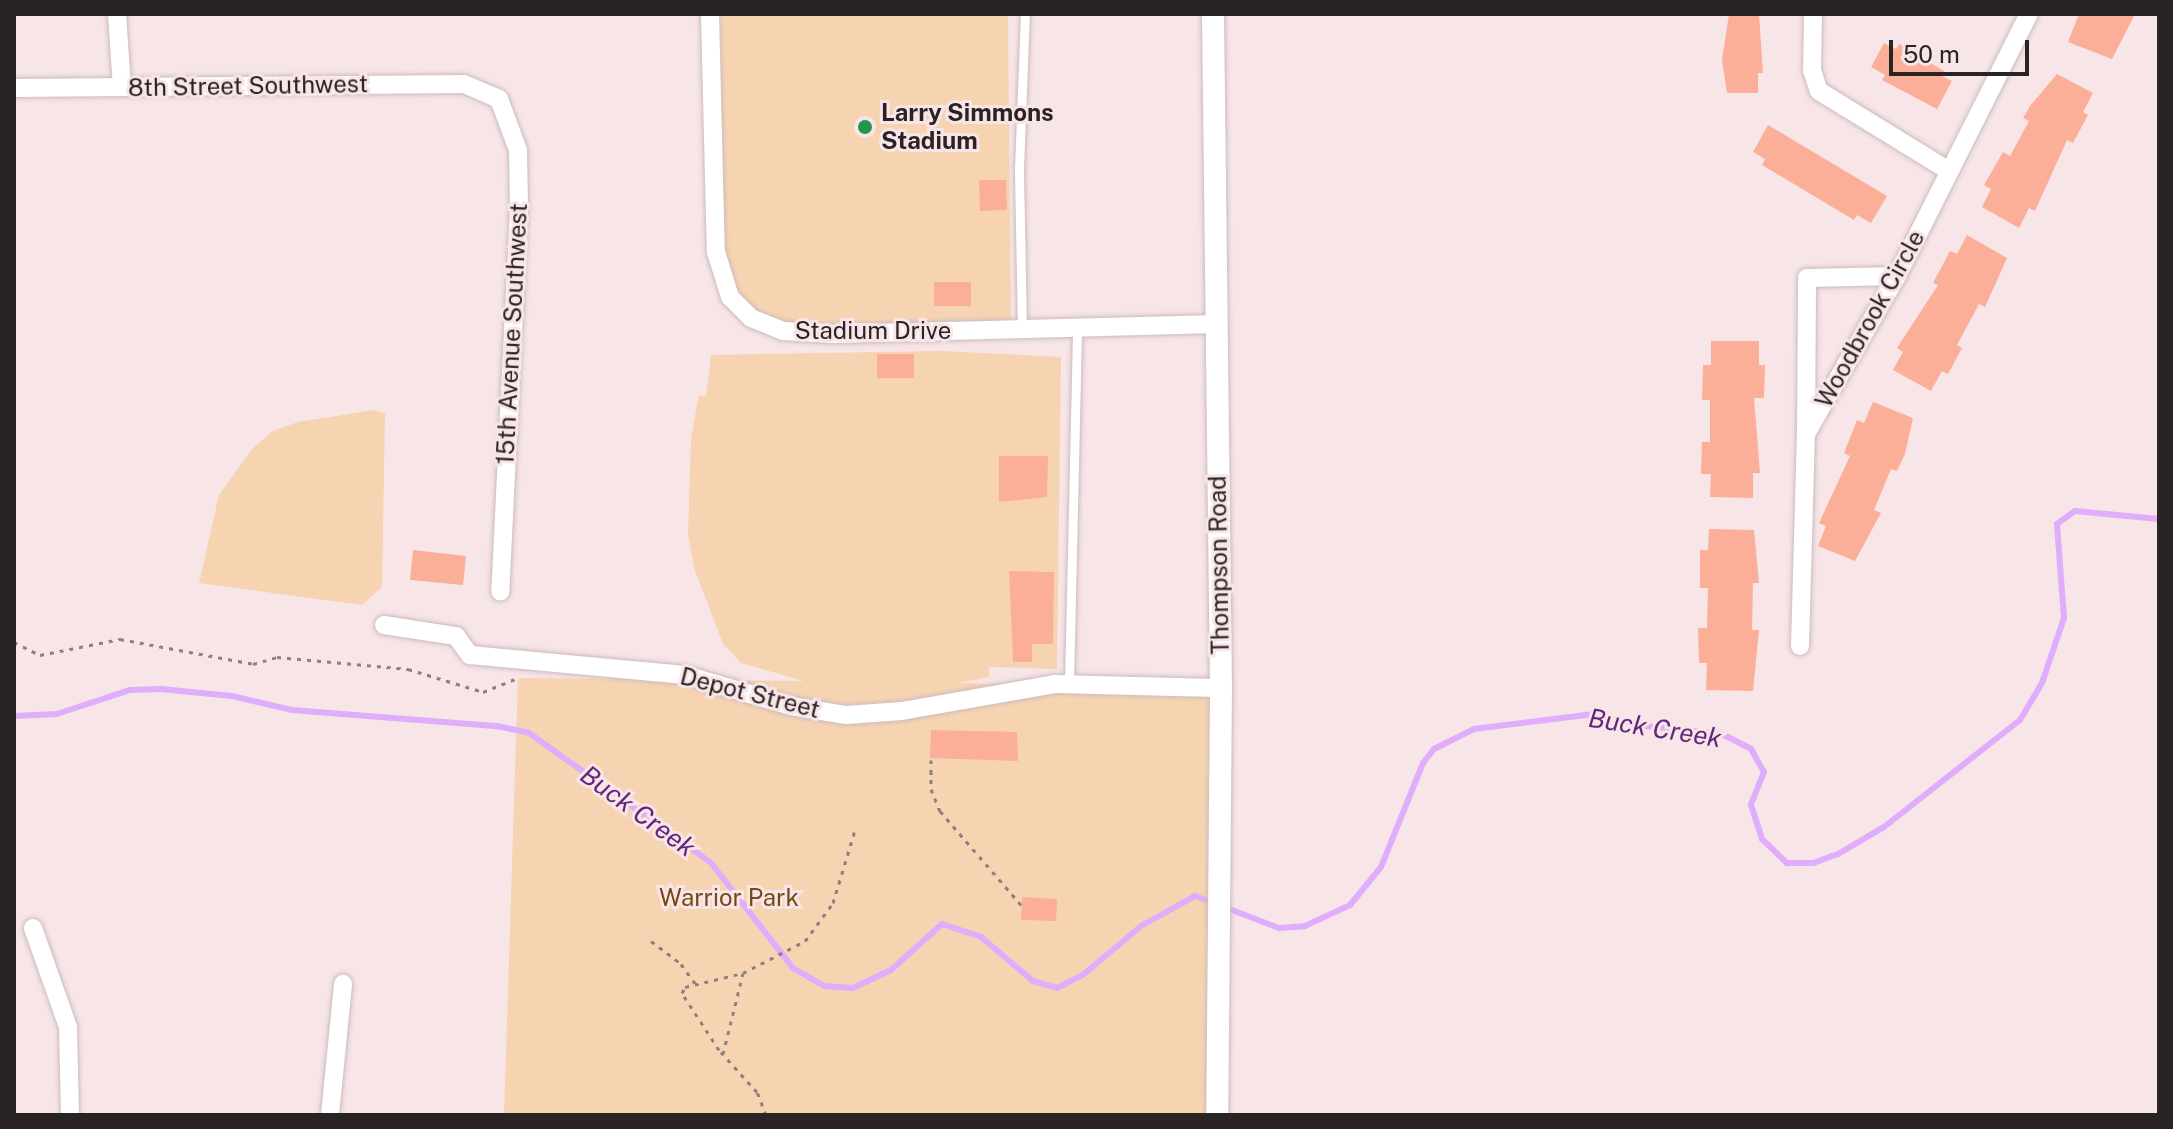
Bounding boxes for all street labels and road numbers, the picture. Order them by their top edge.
street label: 8th Street Southwest [128,70,368,102]
street label: 15th Avenue Southwest [491,202,533,466]
street label: Woodbrook Circle [1809,225,1931,413]
street label: Stadium Drive [795,317,951,345]
street label: Thompson Road [1203,475,1235,655]
street label: Depot Street [677,662,823,724]

